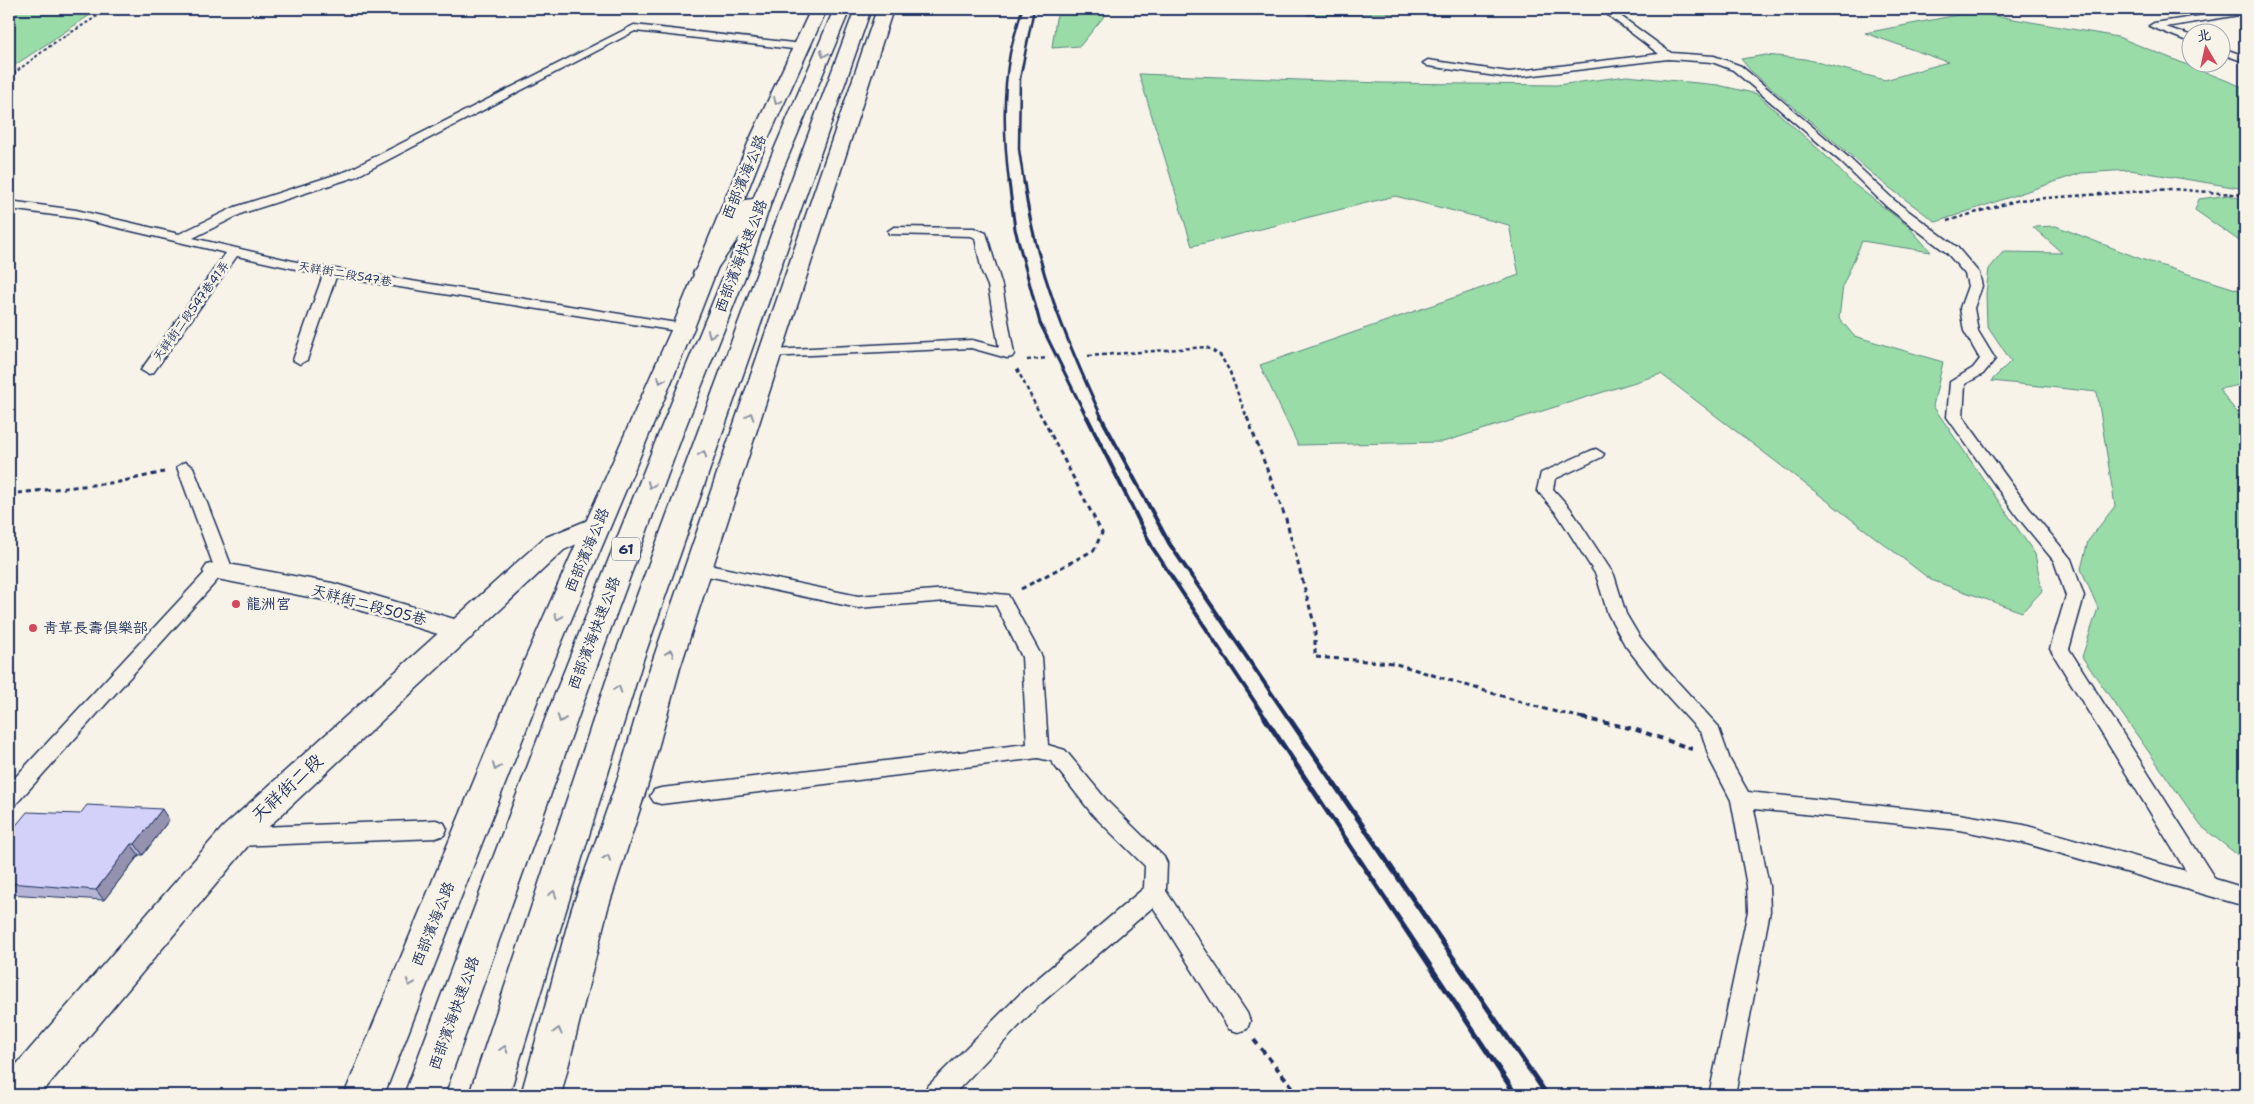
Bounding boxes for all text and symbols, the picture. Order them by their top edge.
north arrow [2182,22,2232,72]
text: 北 [2196,25,2212,45]
one-way arrow [819,49,830,58]
one-way arrow [773,96,783,105]
street label: 西部濱海公路 [717,132,771,222]
street label: 西部濱海快速公路 [710,196,772,316]
street label: 天祥街二段547巷41弄 [149,258,233,364]
street label: 天祥街二段547巷 [297,258,393,290]
one-way arrow [707,329,717,338]
one-way arrow [656,375,667,384]
one-way arrow [744,412,754,420]
one-way arrow [697,450,707,459]
one-way arrow [646,480,657,489]
street label: 西部濱海公路 [560,505,614,595]
road number: 61 [612,538,640,560]
street label: 西部濱海快速公路 [563,573,625,693]
street label: 天祥街二段505巷 [309,580,429,630]
place label: 龍洲宮 [246,594,291,614]
marker: 龍洲宮 [230,598,242,610]
one-way arrow [554,612,565,621]
place label: 青草長壽俱樂部 [43,618,148,638]
marker: 青草長壽俱樂部 [27,622,39,634]
one-way arrow [665,649,675,657]
one-way arrow [613,686,623,694]
one-way arrow [557,714,567,722]
street label: 天祥街二段 [246,749,328,827]
one-way arrow [492,762,502,771]
one-way arrow [601,854,611,863]
street label: 西部濱海公路 [407,879,459,969]
one-way arrow [547,890,557,899]
street label: 西部濱海快速公路 [424,953,484,1073]
one-way arrow [405,978,416,987]
one-way arrow [552,1027,563,1036]
one-way arrow [498,1045,508,1053]

